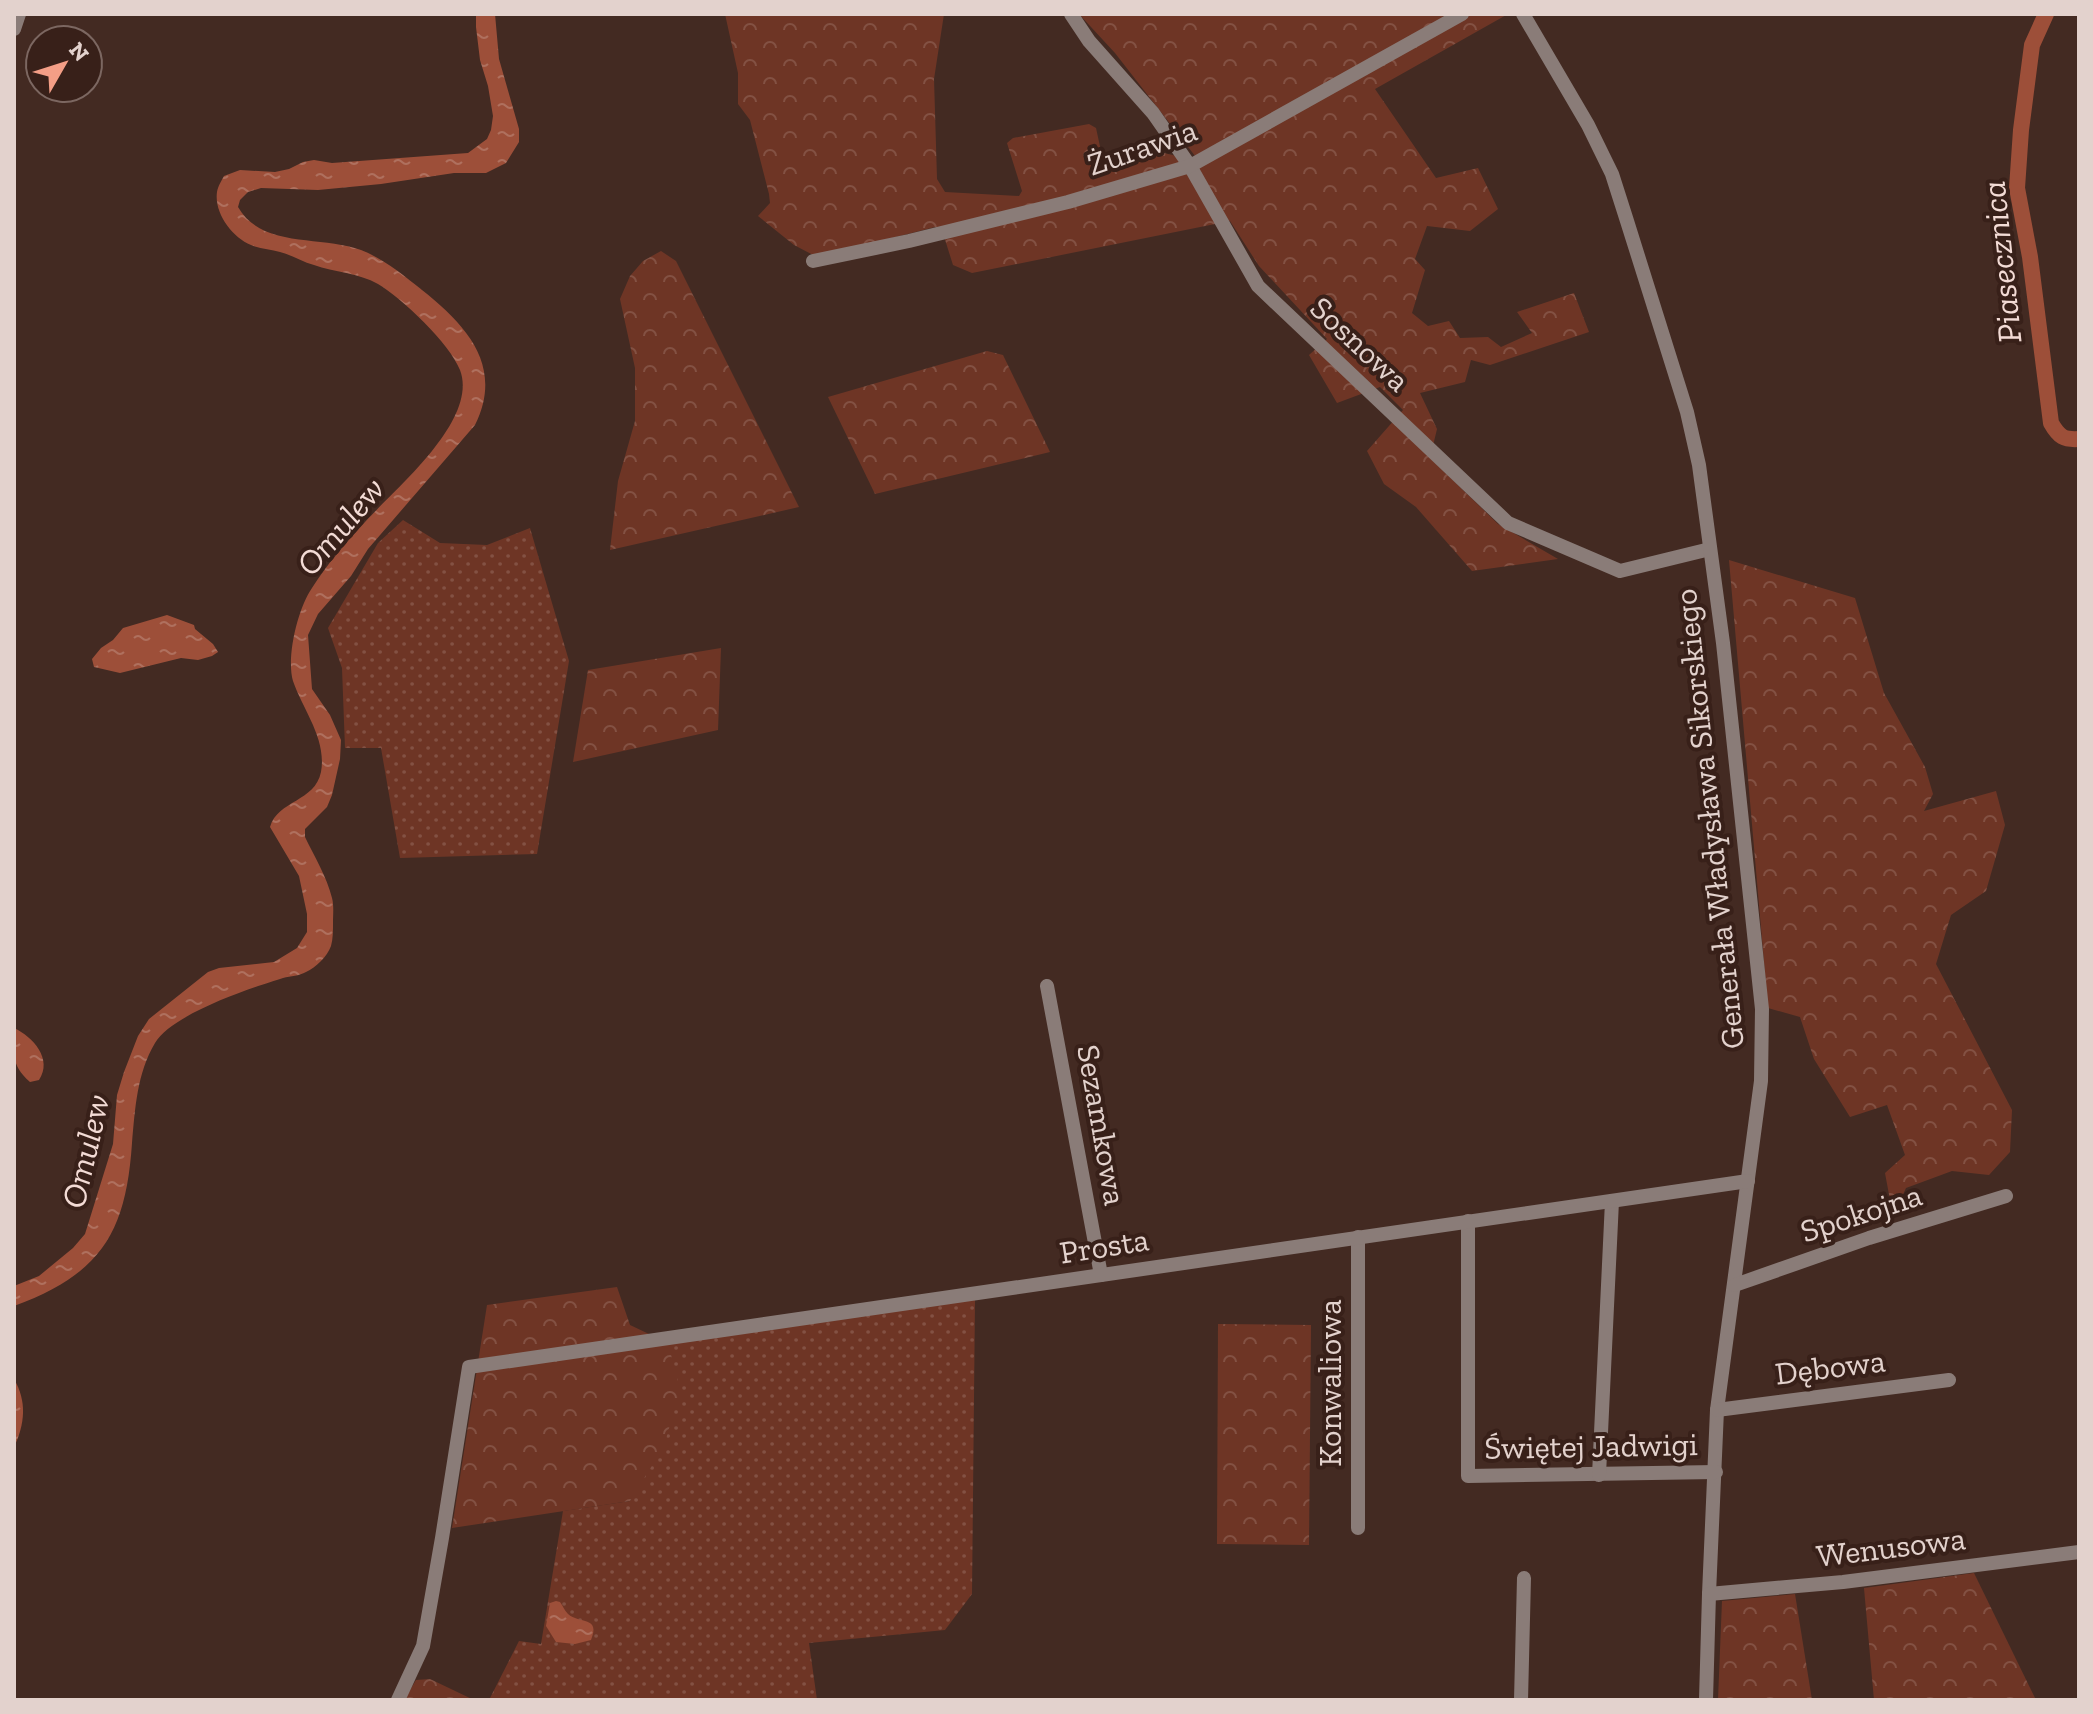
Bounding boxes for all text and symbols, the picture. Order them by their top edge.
north arrow [24,24,104,104]
text: N [63,37,95,67]
street label: Żurawia [1082,111,1202,183]
water label: Piasecznica [1973,179,2030,345]
street label: Sosnowa [1302,289,1418,399]
water label: Omulew [288,469,393,584]
street label: Generała Władysława Sikorskiego [1666,587,1752,1051]
street label: Sezamkowa [1069,1042,1135,1208]
water label: Omulew [53,1090,118,1212]
street label: Spokojna [1795,1176,1927,1250]
street label: Prosta [1057,1220,1151,1272]
street label: Konwaliowa [1311,1299,1349,1467]
street label: Dębowa [1773,1341,1887,1393]
street label: Świętej Jadwigi [1484,1425,1698,1467]
street label: Wenusowa [1814,1519,1968,1575]

